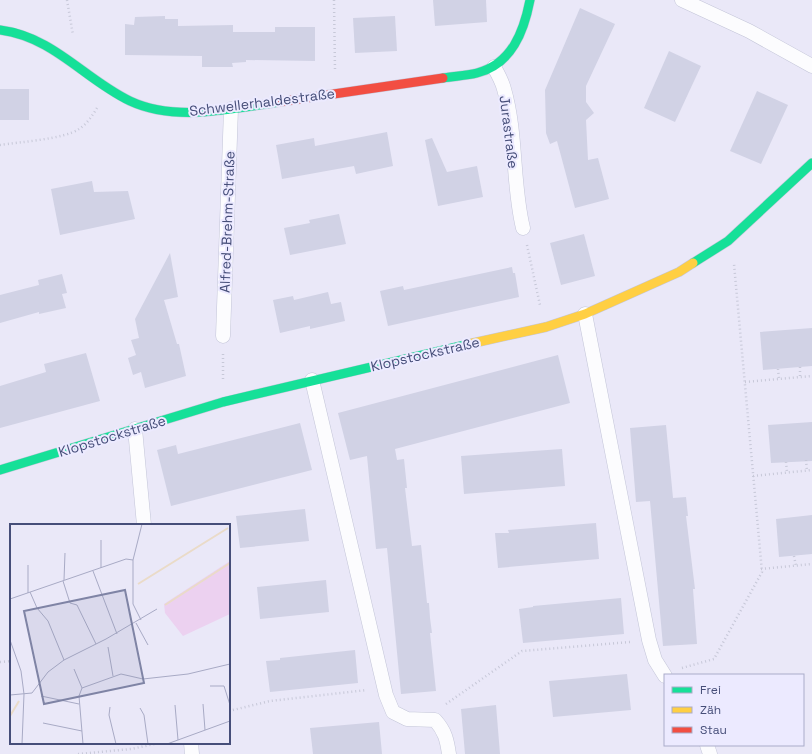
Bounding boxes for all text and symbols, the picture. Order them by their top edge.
street label: Schwellerhaldestraße [188,84,336,120]
street label: Jurastraße [496,94,522,170]
street label: Alfred-Brehm-Straße [216,151,238,293]
street label: Klopstockstraße [369,333,481,375]
street label: Klopstockstraße [56,411,168,461]
inset map [10,524,230,744]
legend [664,674,804,746]
text: Frei [700,682,721,698]
text: Zäh [700,702,721,718]
text: Stau [700,722,727,738]

